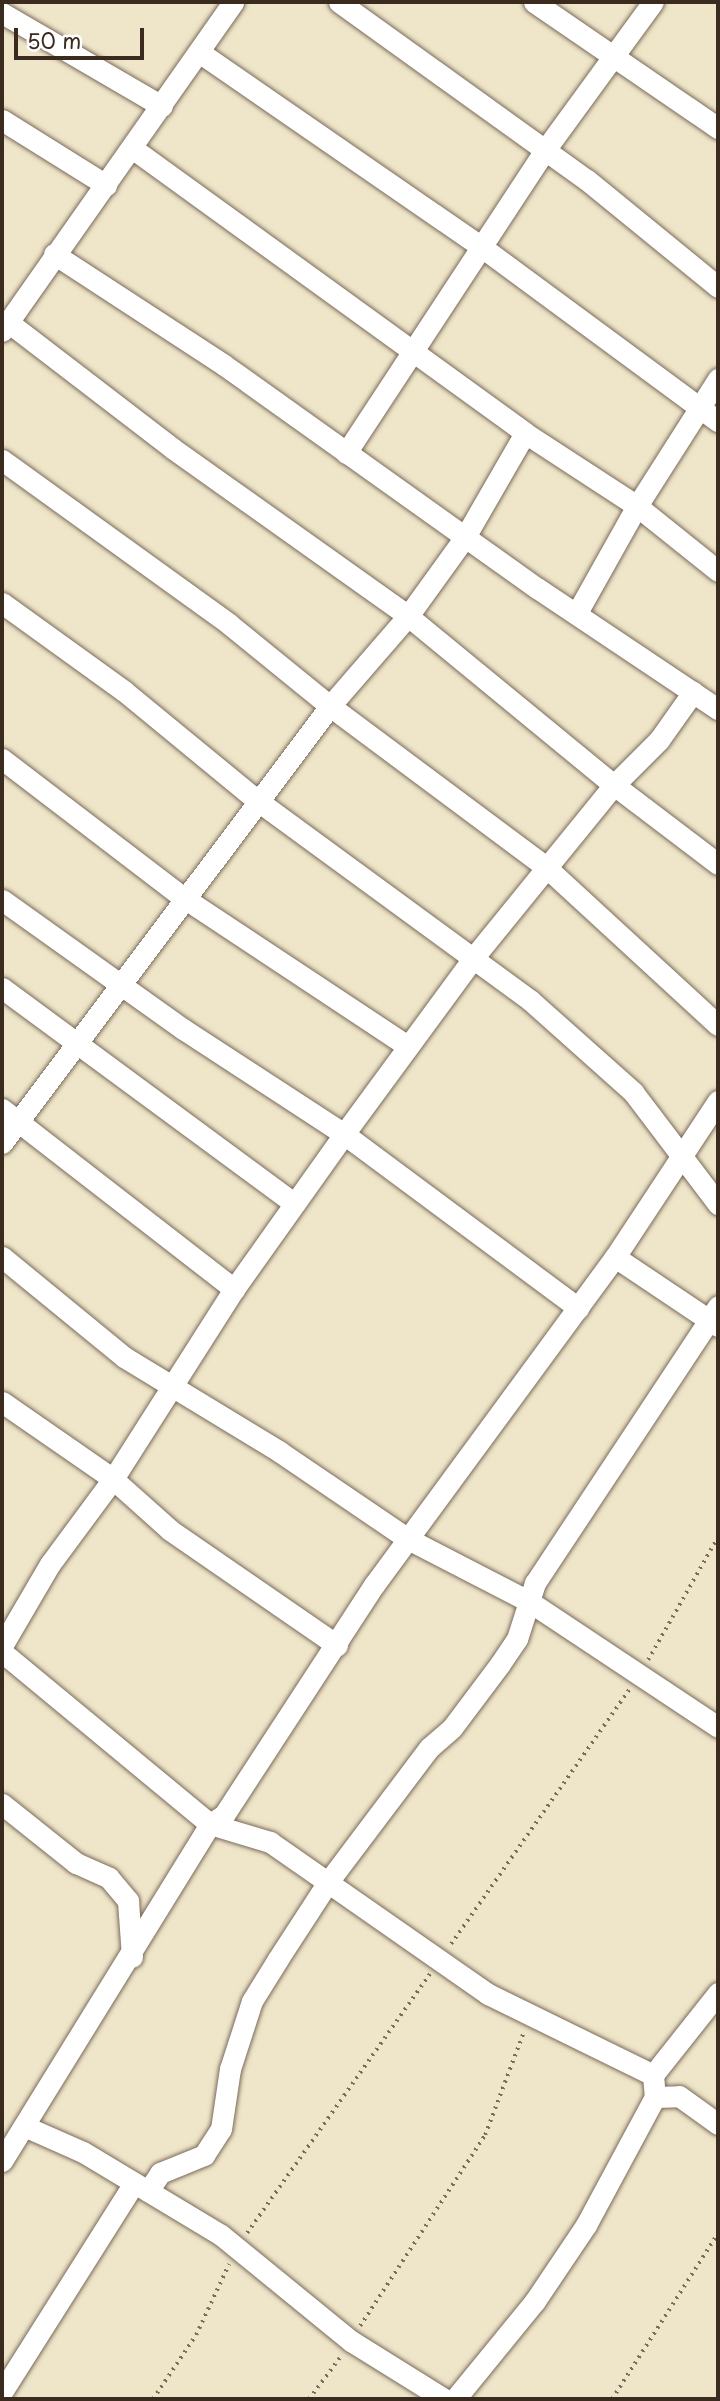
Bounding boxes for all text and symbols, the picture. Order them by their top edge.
scale bar [18,14,147,58]
text: 50 m [27,24,81,56]

